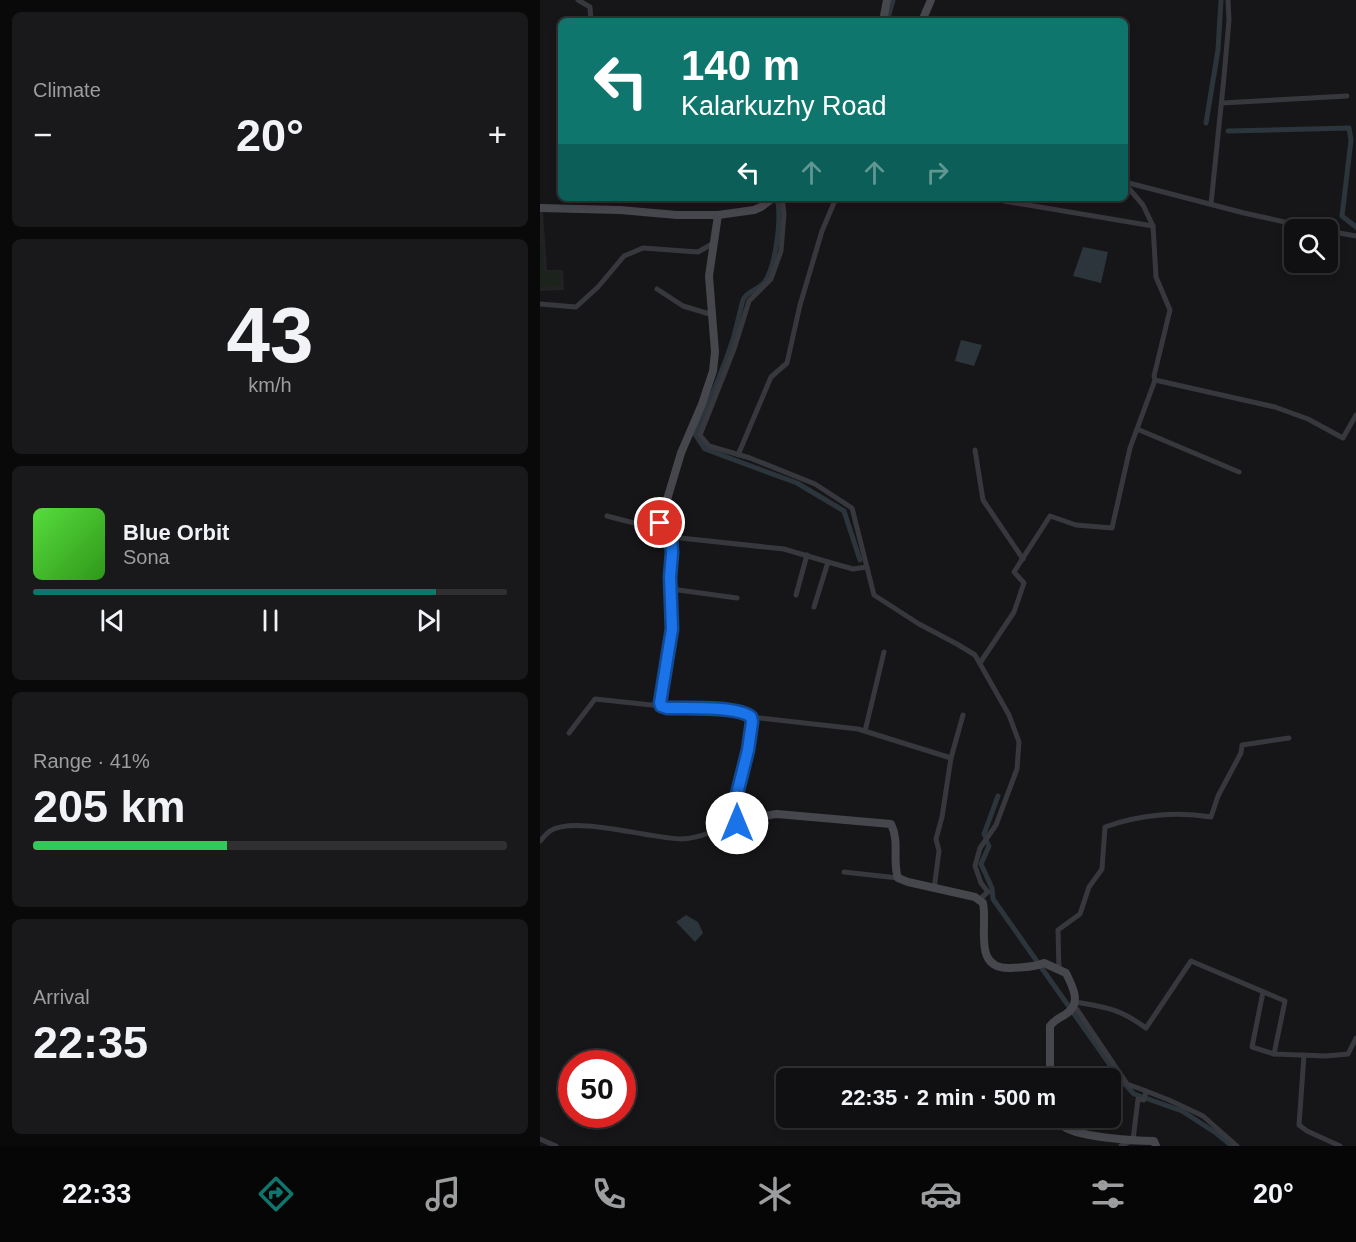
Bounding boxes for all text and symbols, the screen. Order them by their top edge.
icon: left [582,42,660,120]
text: 140 m [681,42,800,89]
text: Climate [33,79,101,101]
text: Kalarkuzhy Road [681,91,887,121]
text: 20° [236,110,304,161]
text: − [33,116,52,153]
text: + [488,116,507,153]
icon: left [732,156,765,189]
icon: ahead [795,156,828,189]
icon: ahead [858,156,891,189]
icon: right [921,156,954,189]
map controls [1284,219,1338,273]
button: search [1284,219,1338,273]
text: 43 [227,291,313,379]
text: km/h [248,374,292,396]
pin [634,497,685,548]
icon: arrive [643,506,676,539]
text: Blue Orbit [123,520,229,545]
text: Sona [123,546,170,568]
icon: previous [96,604,129,637]
icon: pause [254,604,287,637]
icon: next [412,604,445,637]
text: Range · 41% [33,750,150,772]
text: 205 km [33,781,186,832]
position arrow [705,791,769,855]
text: Arrival [33,986,90,1008]
text: 22:35 [33,1017,148,1068]
speed limit sign: 50 [558,1050,636,1128]
text: 22:35 · 2 min · 500 m [841,1085,1056,1110]
icon: directions [255,1173,297,1215]
icon: music [422,1173,464,1215]
icon: phone [588,1173,630,1215]
icon: climate [754,1173,796,1215]
icon: car [920,1173,962,1215]
icon: filters [1087,1173,1129,1215]
text: 22:33 [62,1179,131,1209]
text: 20° [1253,1179,1294,1209]

